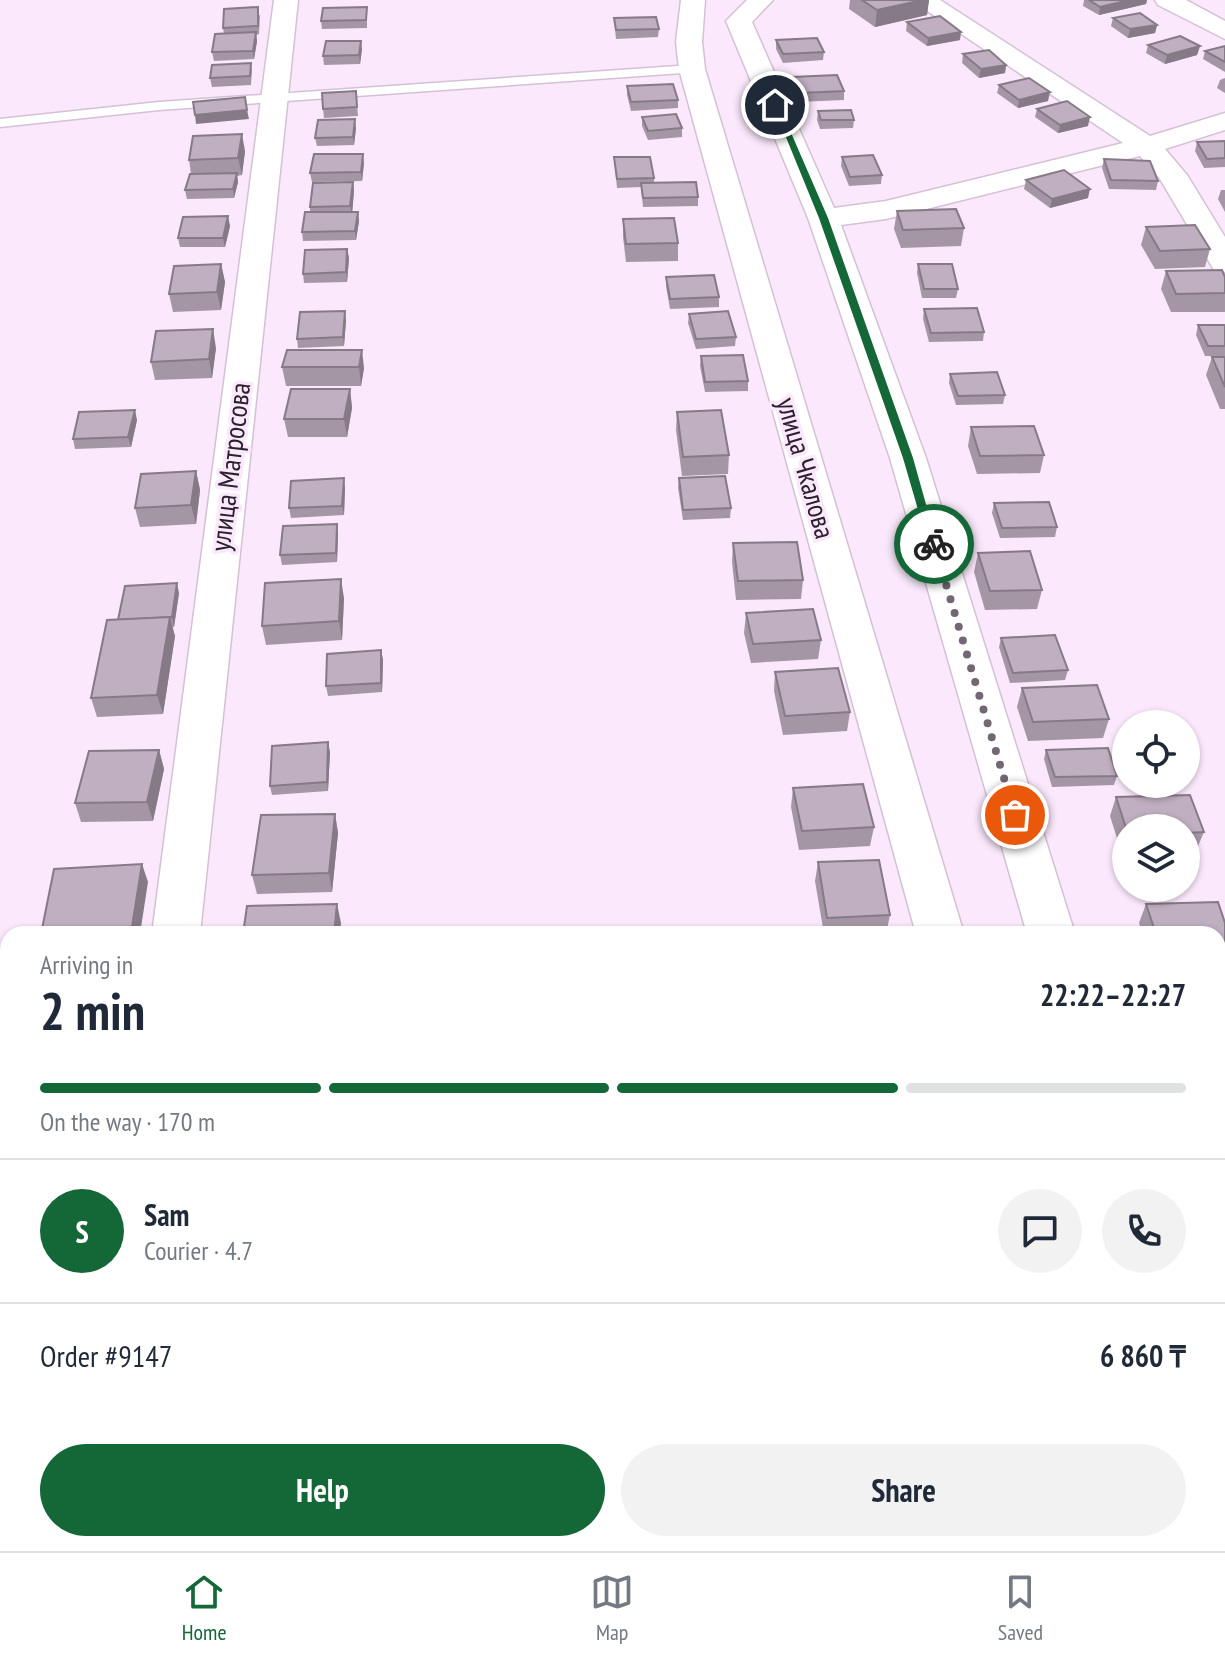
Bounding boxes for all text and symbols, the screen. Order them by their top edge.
pin [741,71,809,139]
icon: home [753,83,797,127]
street label: улица Матросова [201,380,258,553]
street label: улица Чкалова [769,393,844,543]
courier [894,504,974,584]
icon: bike [912,522,956,566]
map controls [1112,710,1200,902]
button: locate [1112,710,1200,798]
pin [981,781,1049,849]
icon: bag [993,793,1037,837]
button: layers [1112,814,1200,902]
text: Arriving in [40,948,133,981]
text: 22:22–22:27 [1040,975,1186,1014]
text: 2 min [40,977,145,1044]
text: On the way · 170 m [40,1105,215,1138]
button: chat [998,1189,1082,1273]
button: phone [1102,1189,1186,1273]
text: Sam [144,1195,189,1234]
text: S [75,1212,89,1251]
text: Courier · 4.7 [144,1234,253,1267]
text: Order #9147 [40,1336,172,1375]
text: 6 860 ₸ [1100,1336,1186,1375]
button: Help [40,1444,605,1536]
button: Share [621,1444,1186,1536]
tab: Home [182,1570,227,1646]
tab: Map [590,1570,634,1646]
tab: Saved [998,1570,1043,1646]

